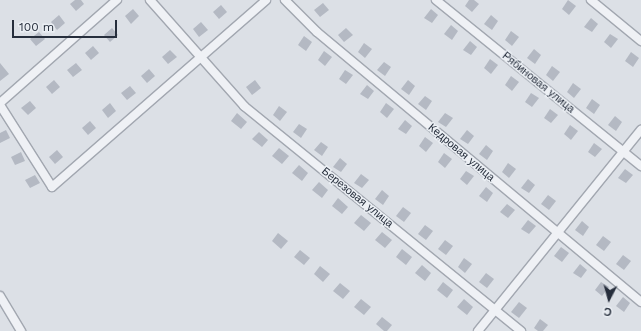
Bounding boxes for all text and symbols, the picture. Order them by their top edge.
scale bar [14,12,119,38]
text: 100 m [19,20,54,34]
street label: Рябиновая улица [499,50,577,116]
street label: Кедровая улица [425,121,497,185]
street label: Березовая улица [319,165,395,231]
north arrow [589,279,629,319]
text: С [603,305,612,318]

